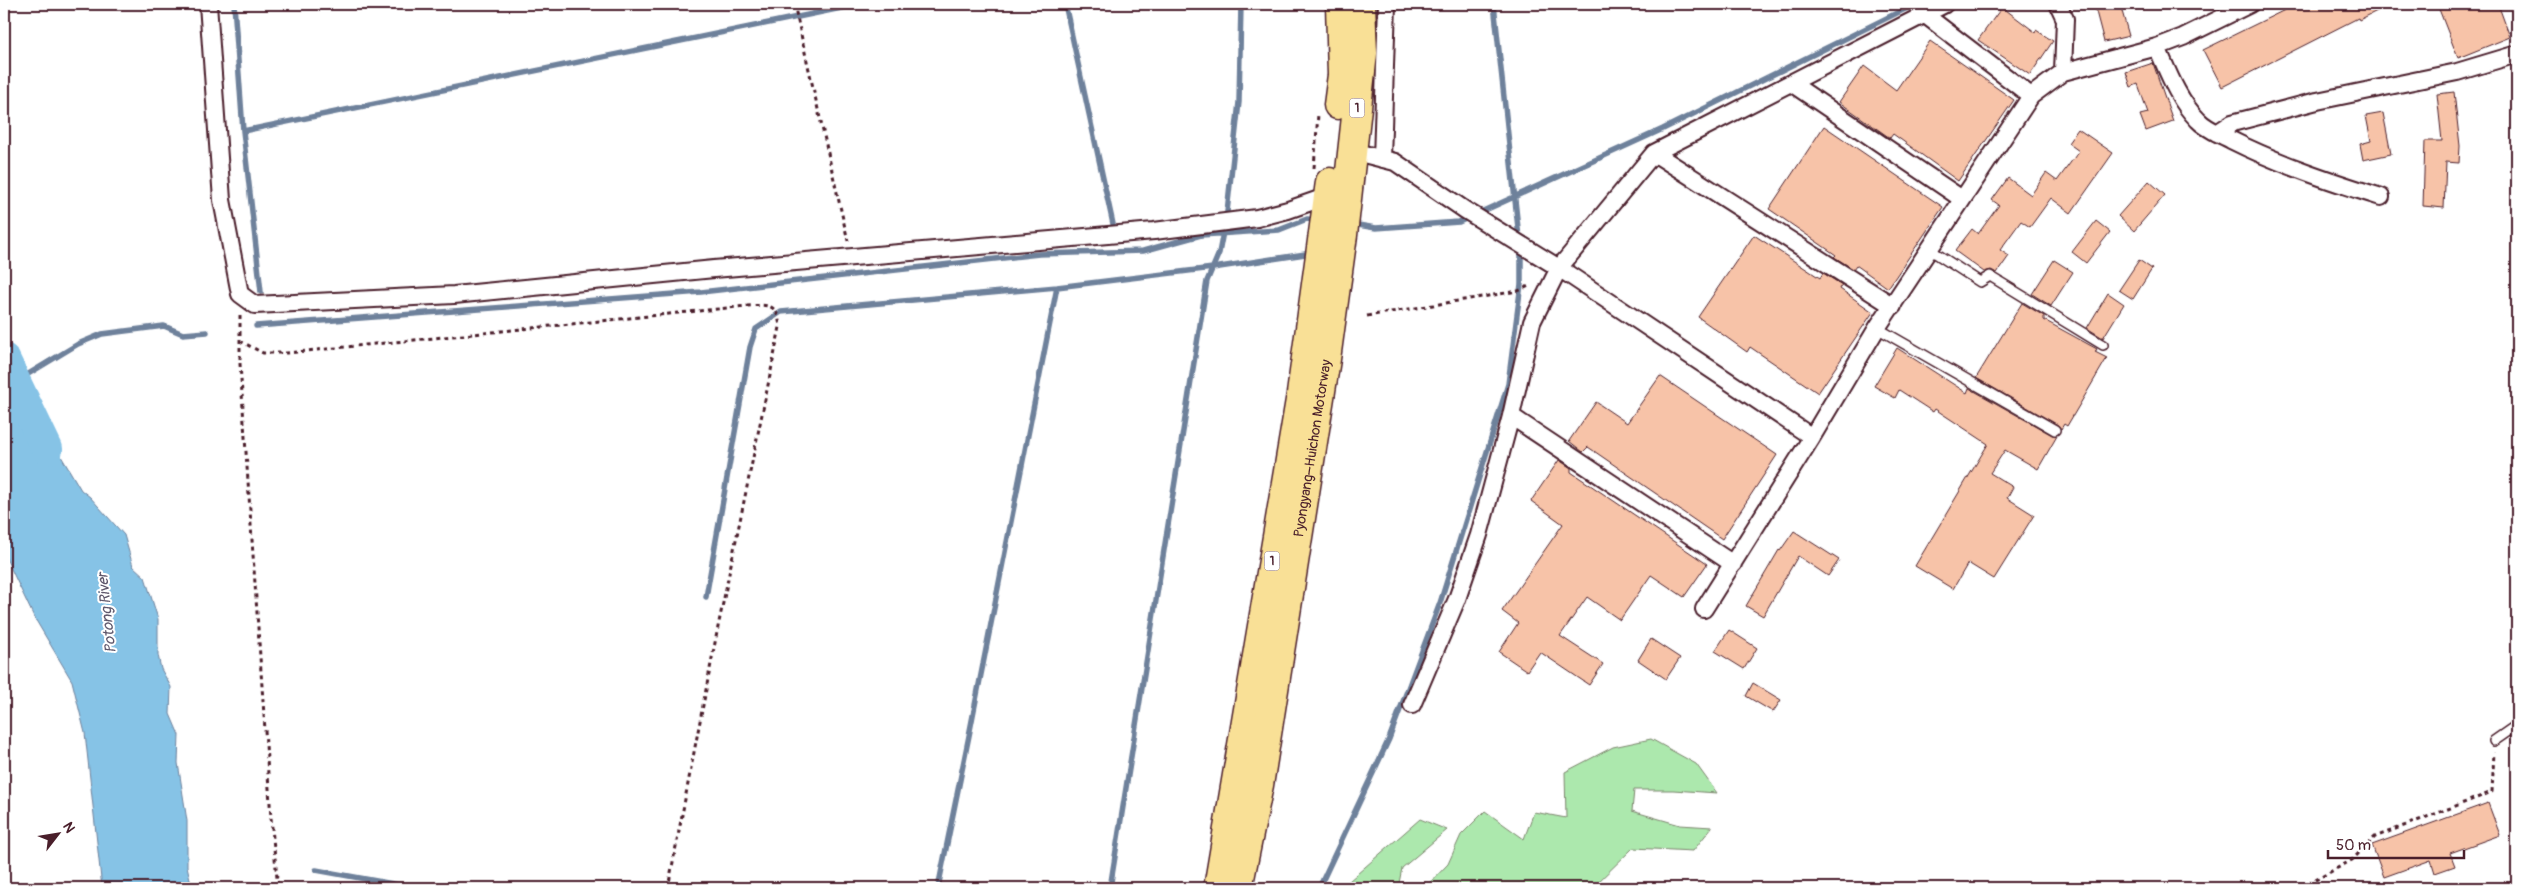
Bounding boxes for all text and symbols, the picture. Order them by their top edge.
road number: 1 [1350,99,1364,118]
street label: Pyongyang–Huichon Motorway [1290,358,1334,538]
road number: 1 [1264,552,1280,570]
water label: Potong River [93,570,121,654]
north arrow [32,810,82,860]
text: N [59,819,78,836]
scale bar [2328,827,2465,859]
text: 50 m [2336,836,2371,855]

